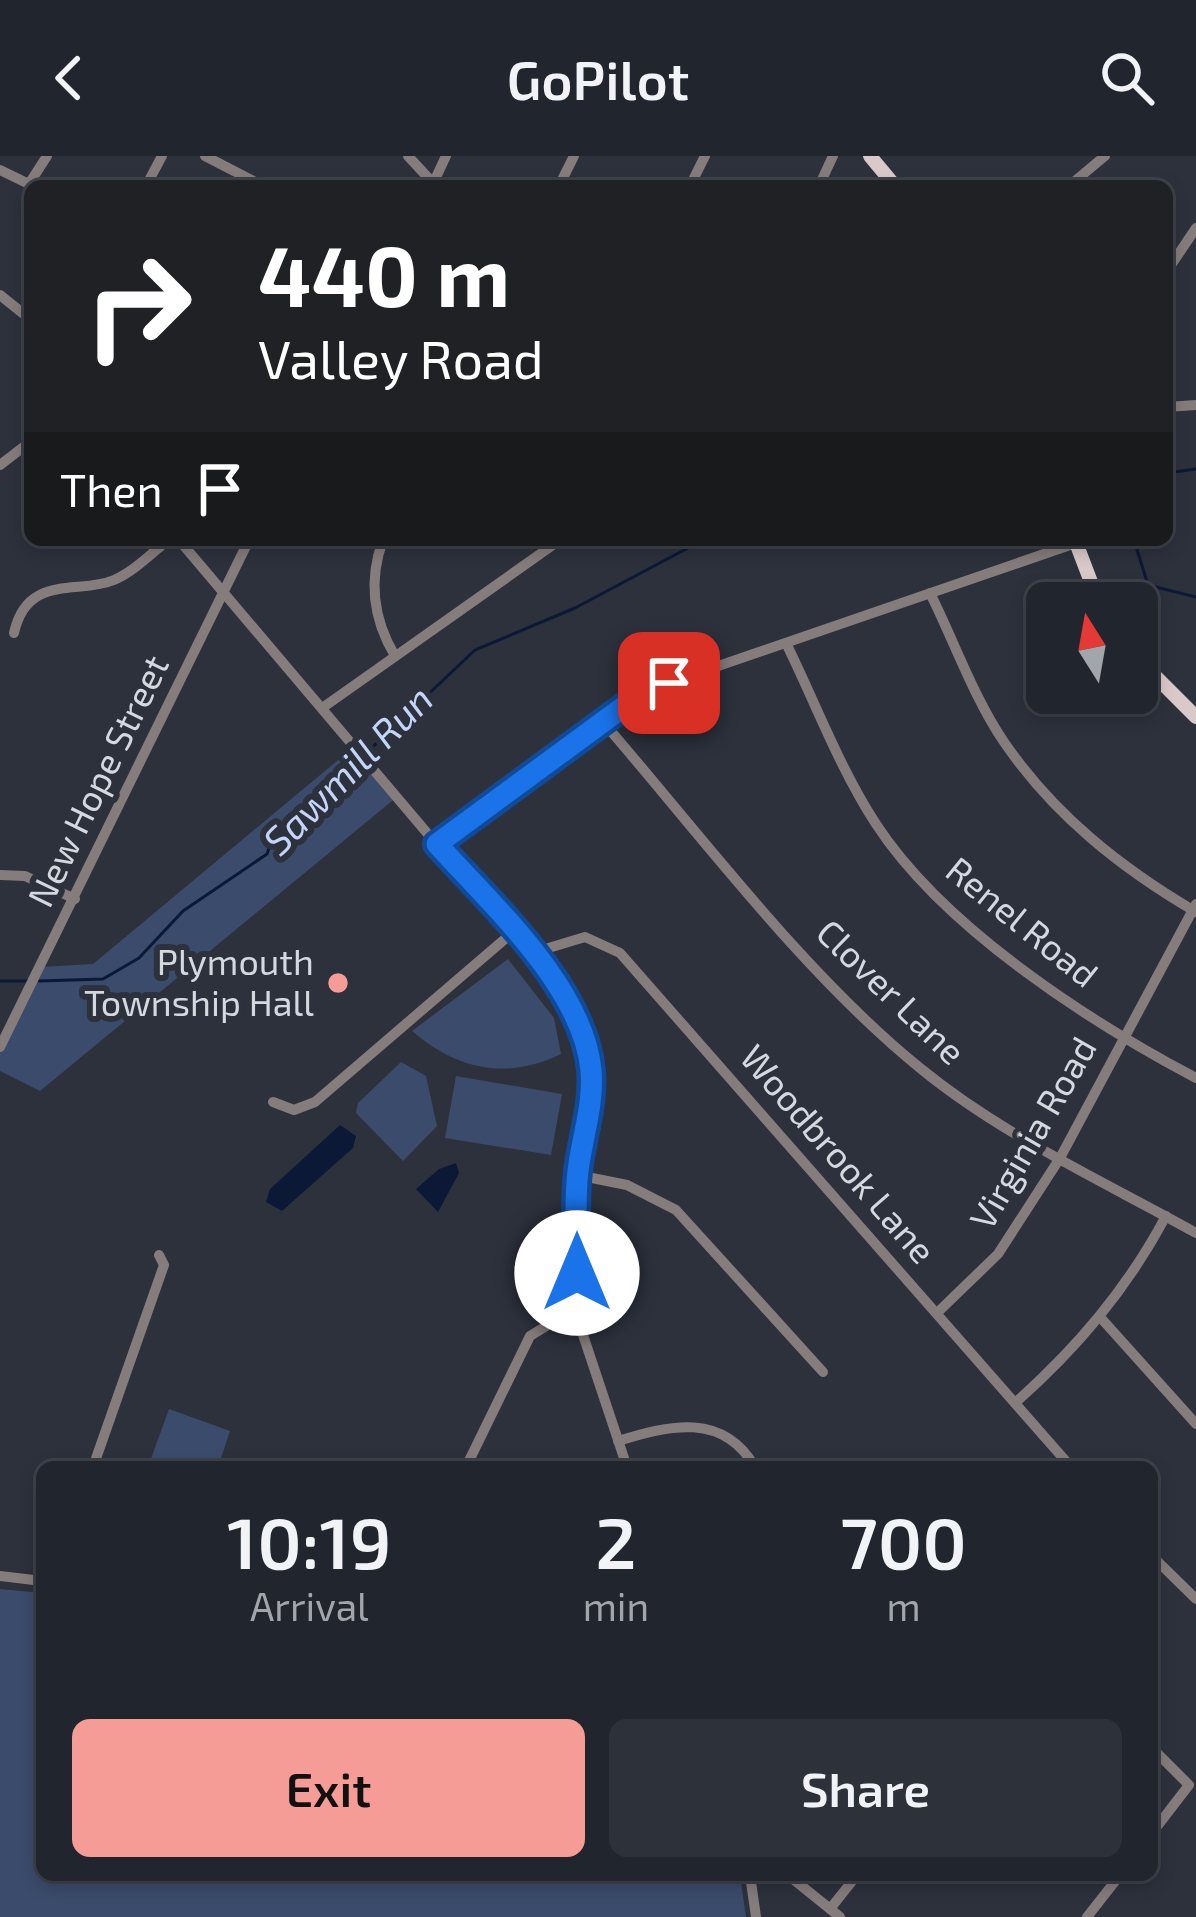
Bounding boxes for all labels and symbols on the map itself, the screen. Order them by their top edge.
north arrow [1026,582,1158,714]
pin [618,632,720,734]
street label: New Hope Street [17,648,176,913]
water label: Sawmill Run [252,674,441,863]
street label: Renel Road [939,847,1107,995]
street label: Clover Lane [809,910,975,1072]
place label: Plymouth Township Hall [84,939,314,1023]
marker: Plymouth Township Hall [325,970,351,996]
street label: Virginia Road [959,1029,1104,1236]
street label: Woodbrook Lane [733,1035,946,1271]
position arrow [514,1210,640,1336]

